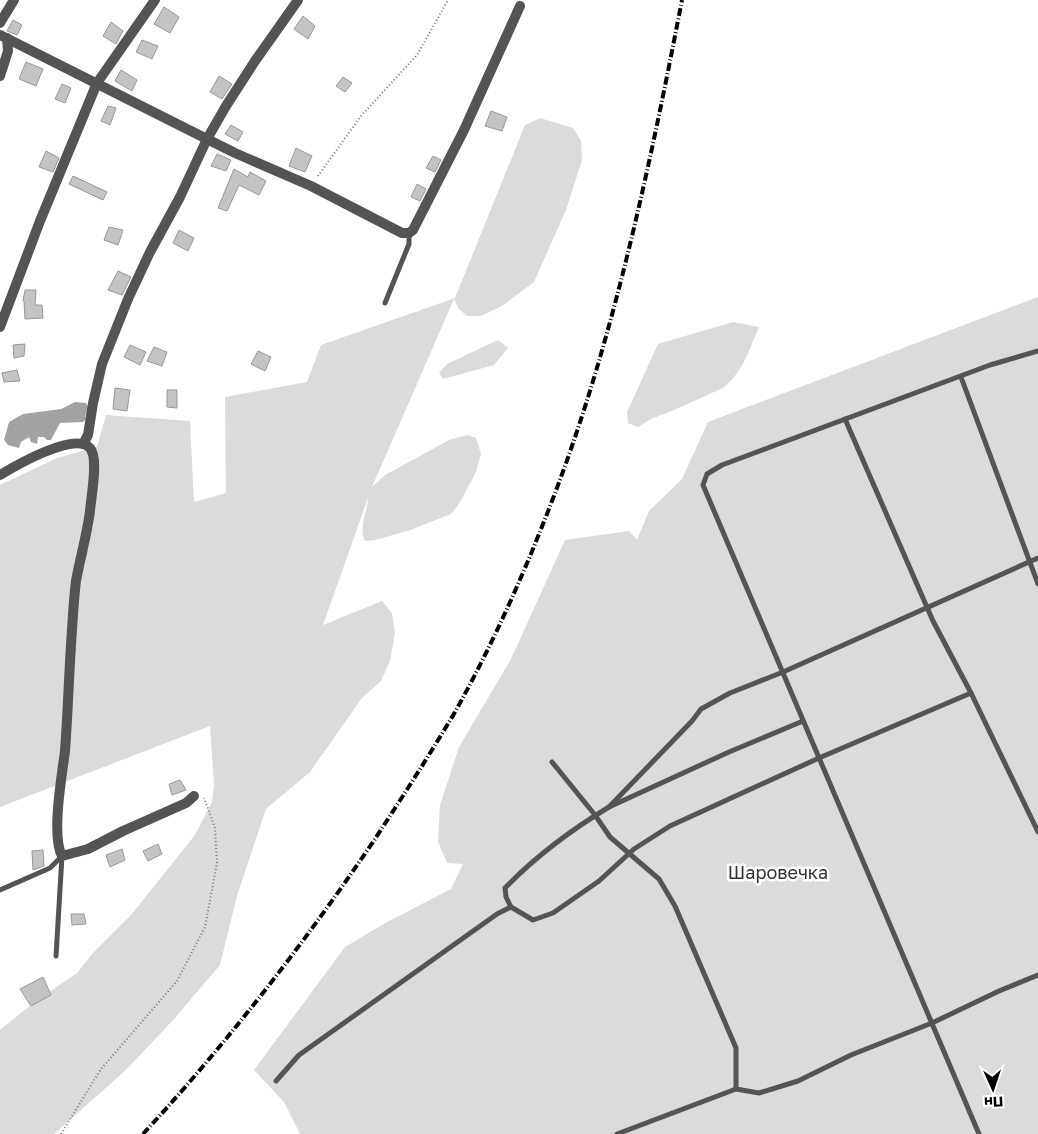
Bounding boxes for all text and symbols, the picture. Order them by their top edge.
park label: Шаровечка [728,861,828,883]
north arrow [968,1064,1018,1114]
text: Пн [984,1093,1004,1111]

